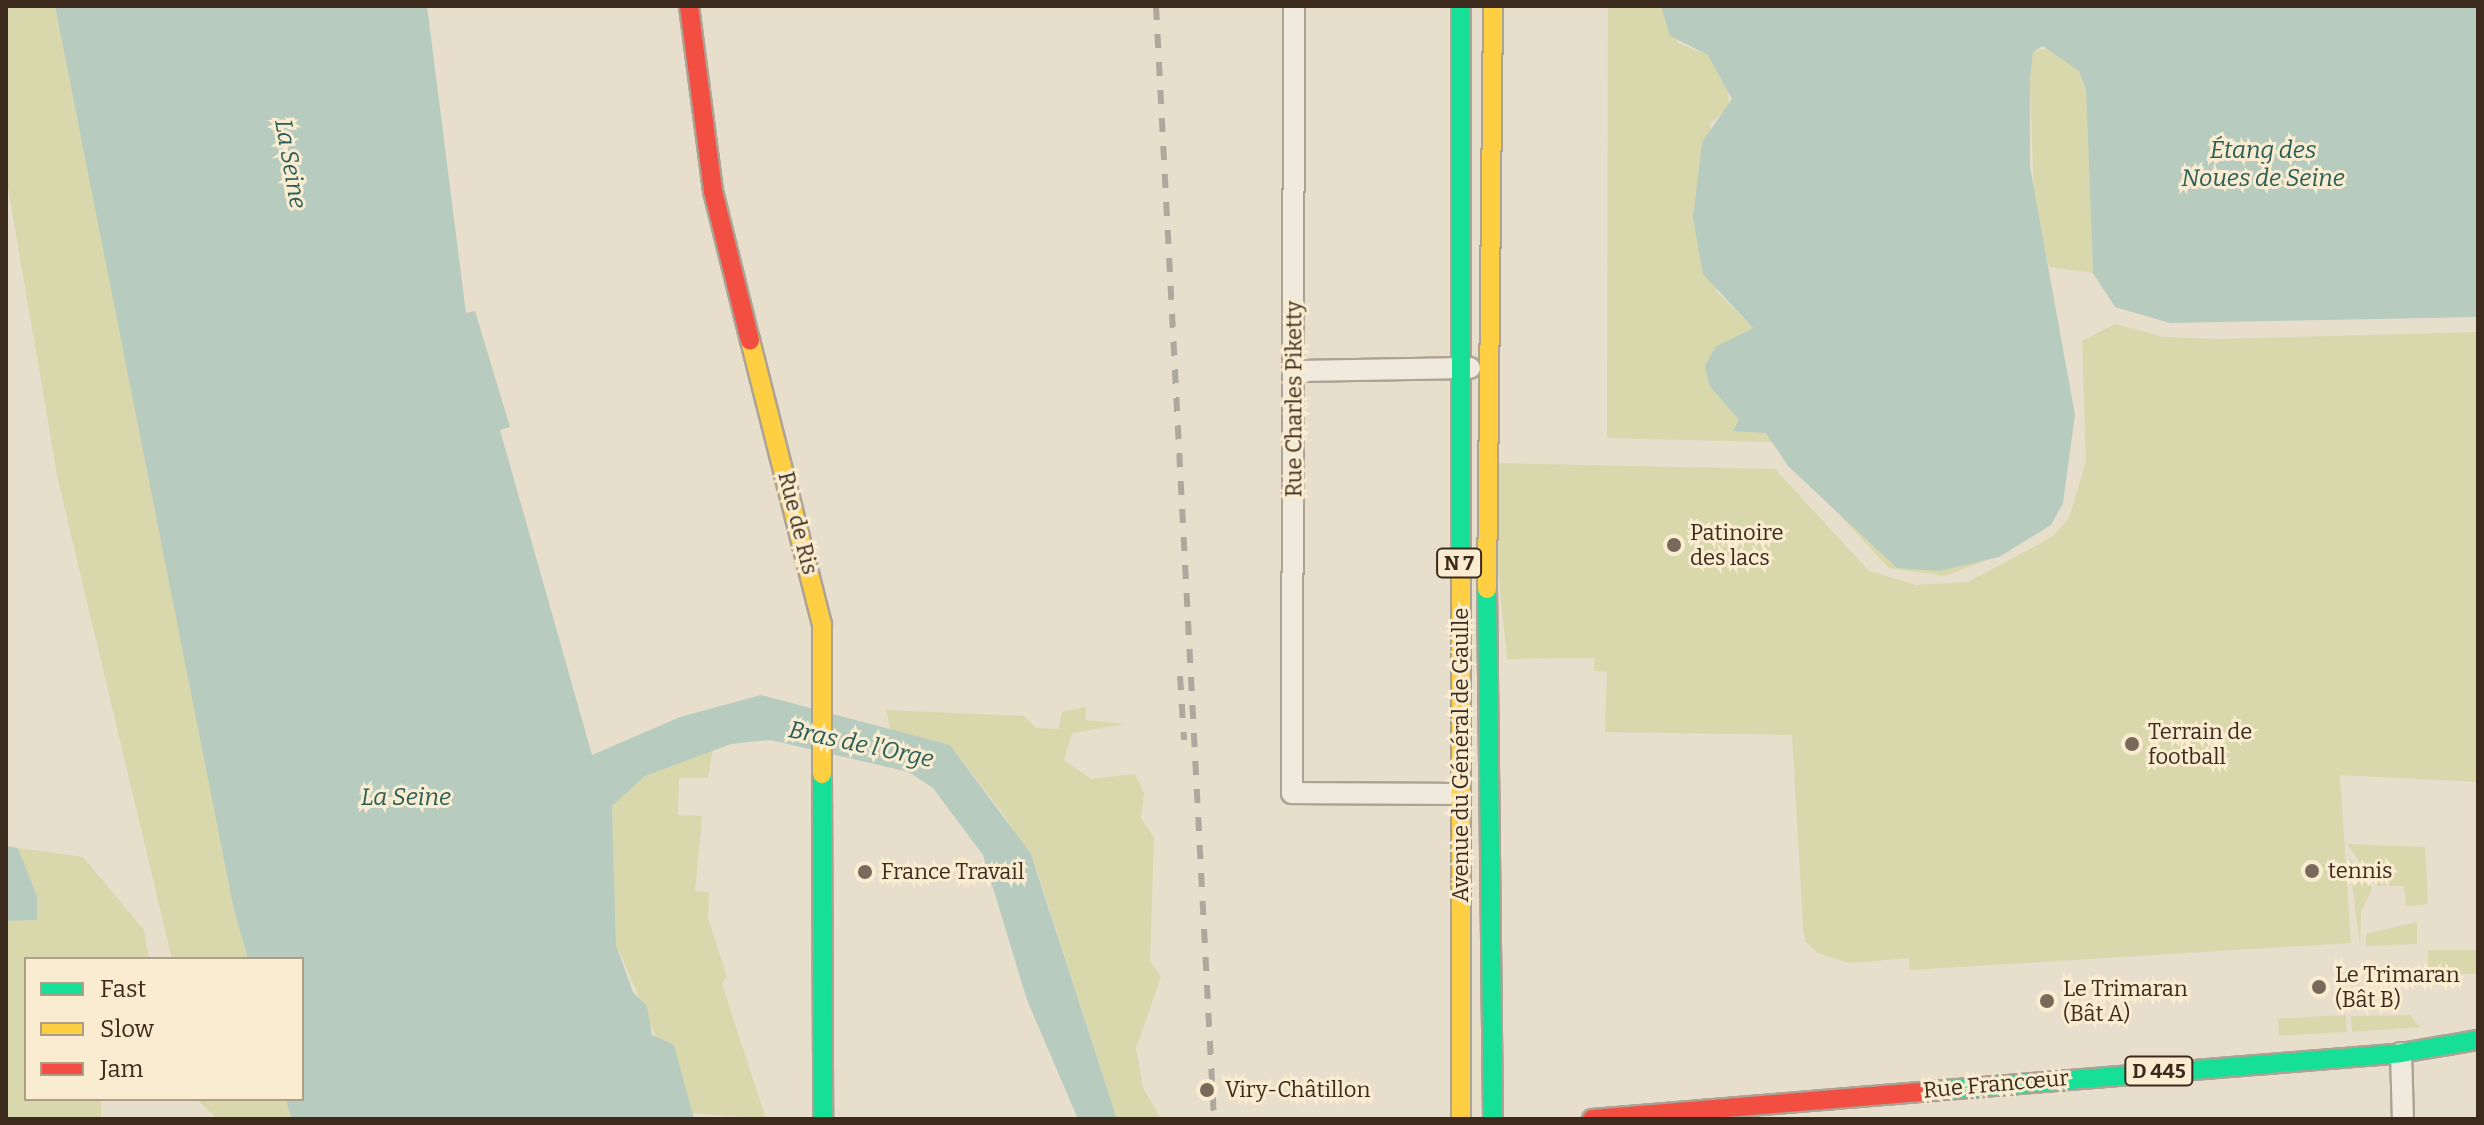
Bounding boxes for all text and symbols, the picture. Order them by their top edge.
water label: La Seine [268,117,312,211]
water label: Étang des Noues de Seine [2181,137,2345,193]
street label: Rue Charles Piketty [1281,301,1307,497]
street label: Rue de Ris [773,469,823,577]
place label: Patinoire des lacs [1690,519,1783,570]
marker: Patinoire des lacs [1665,536,1683,554]
road number: N 7 [1435,547,1483,579]
street label: Avenue du Général de Gaulle [1448,608,1474,902]
water label: Bras de l'Orge [786,716,936,774]
place label: Terrain de football [2148,718,2252,770]
marker: Terrain de football [2123,735,2141,753]
water label: La Seine [361,784,451,812]
place label: tennis [2328,858,2393,884]
place label: France Travail [881,859,1024,885]
marker: tennis [2303,862,2321,880]
marker: France Travail [856,863,874,881]
legend [24,957,304,1101]
place label: Le Trimaran (Bât B) [2335,961,2460,1012]
text: Fast [100,975,146,1003]
place label: Le Trimaran (Bât A) [2063,975,2188,1026]
marker: Le Trimaran (Bât B) [2310,978,2328,996]
marker: Le Trimaran (Bât A) [2038,992,2056,1010]
text: Slow [100,1015,154,1043]
text: Jam [100,1055,143,1083]
road number: D 445 [2123,1055,2195,1087]
street label: Rue Francœur [1922,1064,2070,1104]
place label: Viry-Châtillon [1225,1077,1370,1103]
marker: Viry-Châtillon [1196,1079,1218,1101]

